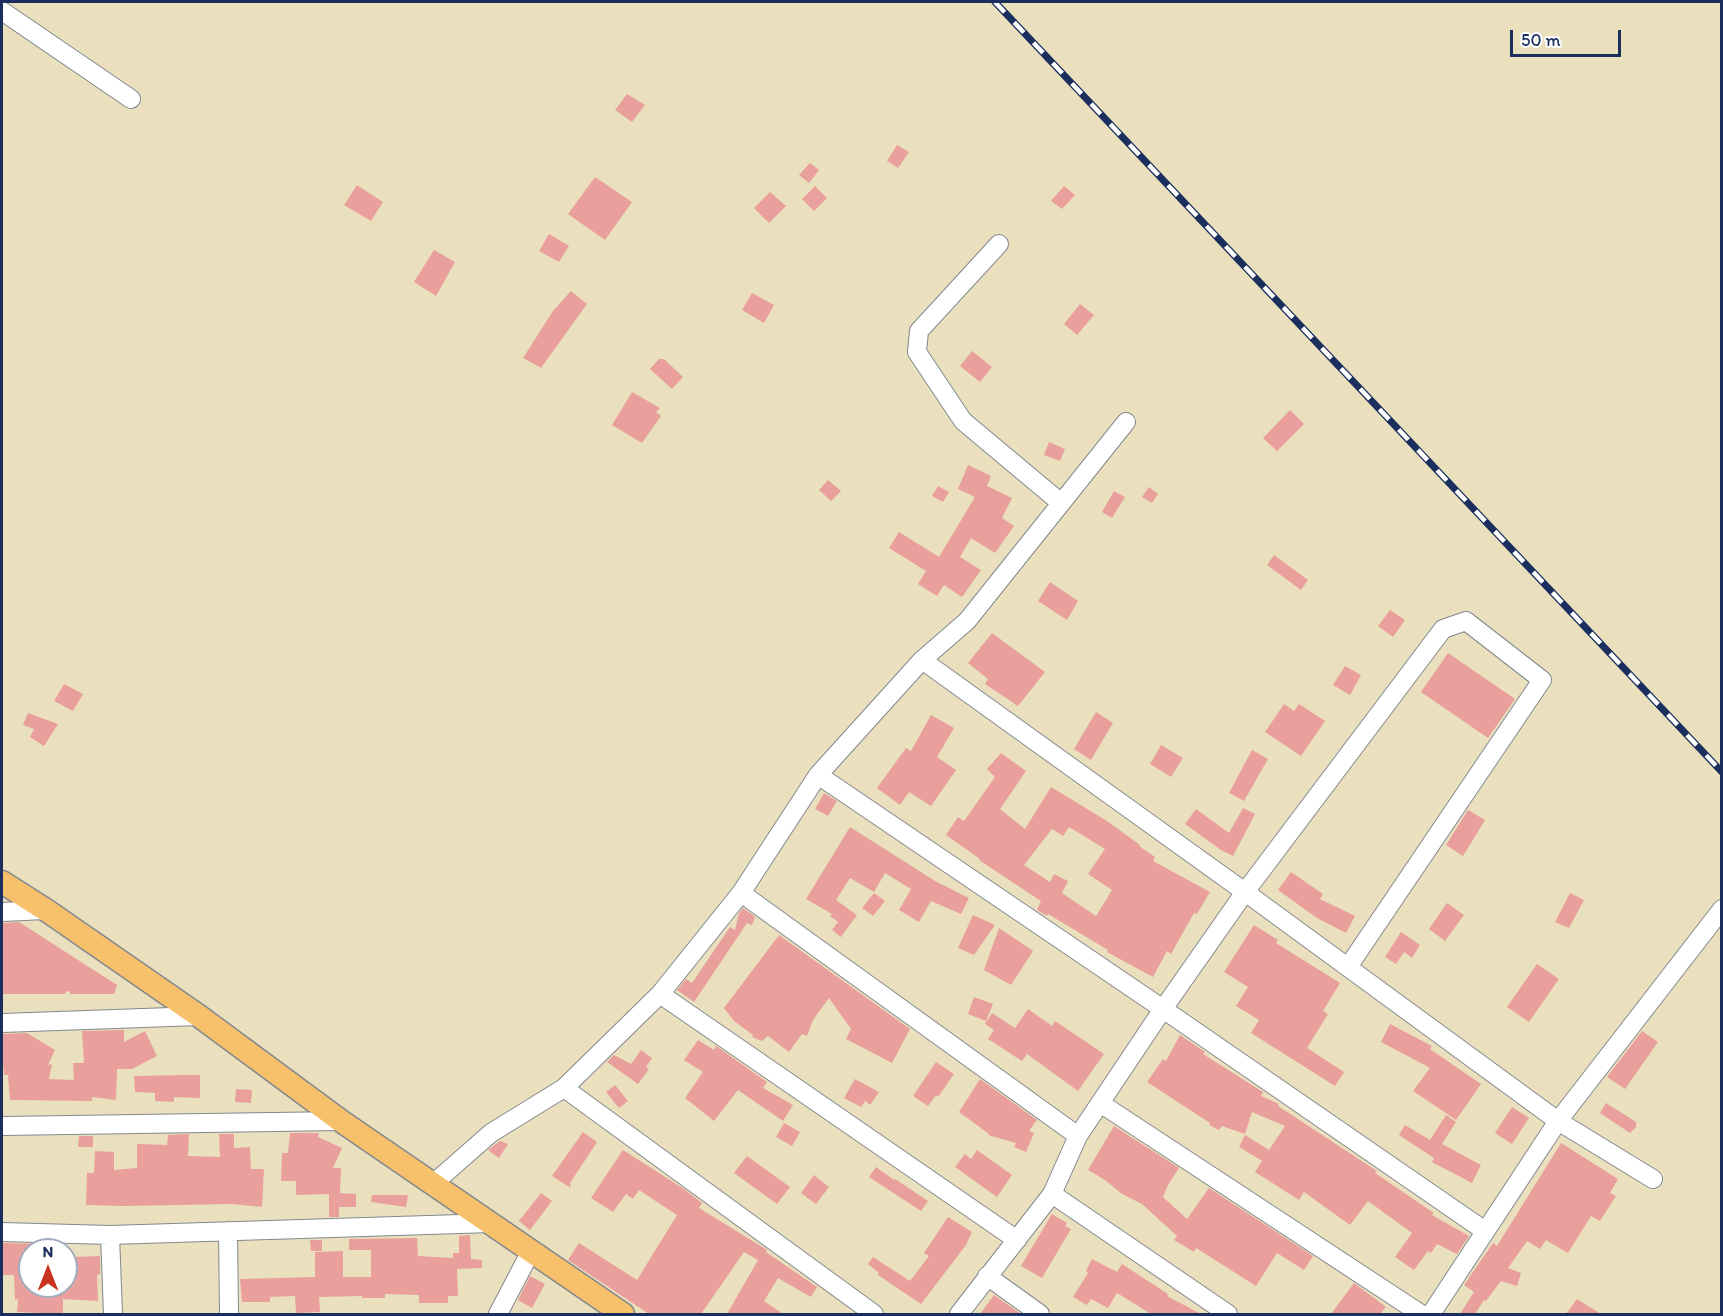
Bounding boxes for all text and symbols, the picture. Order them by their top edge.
scale bar [1513,18,1624,56]
text: 50 m [1521,29,1561,51]
north arrow [18,1238,78,1298]
text: N [43,1242,53,1261]

